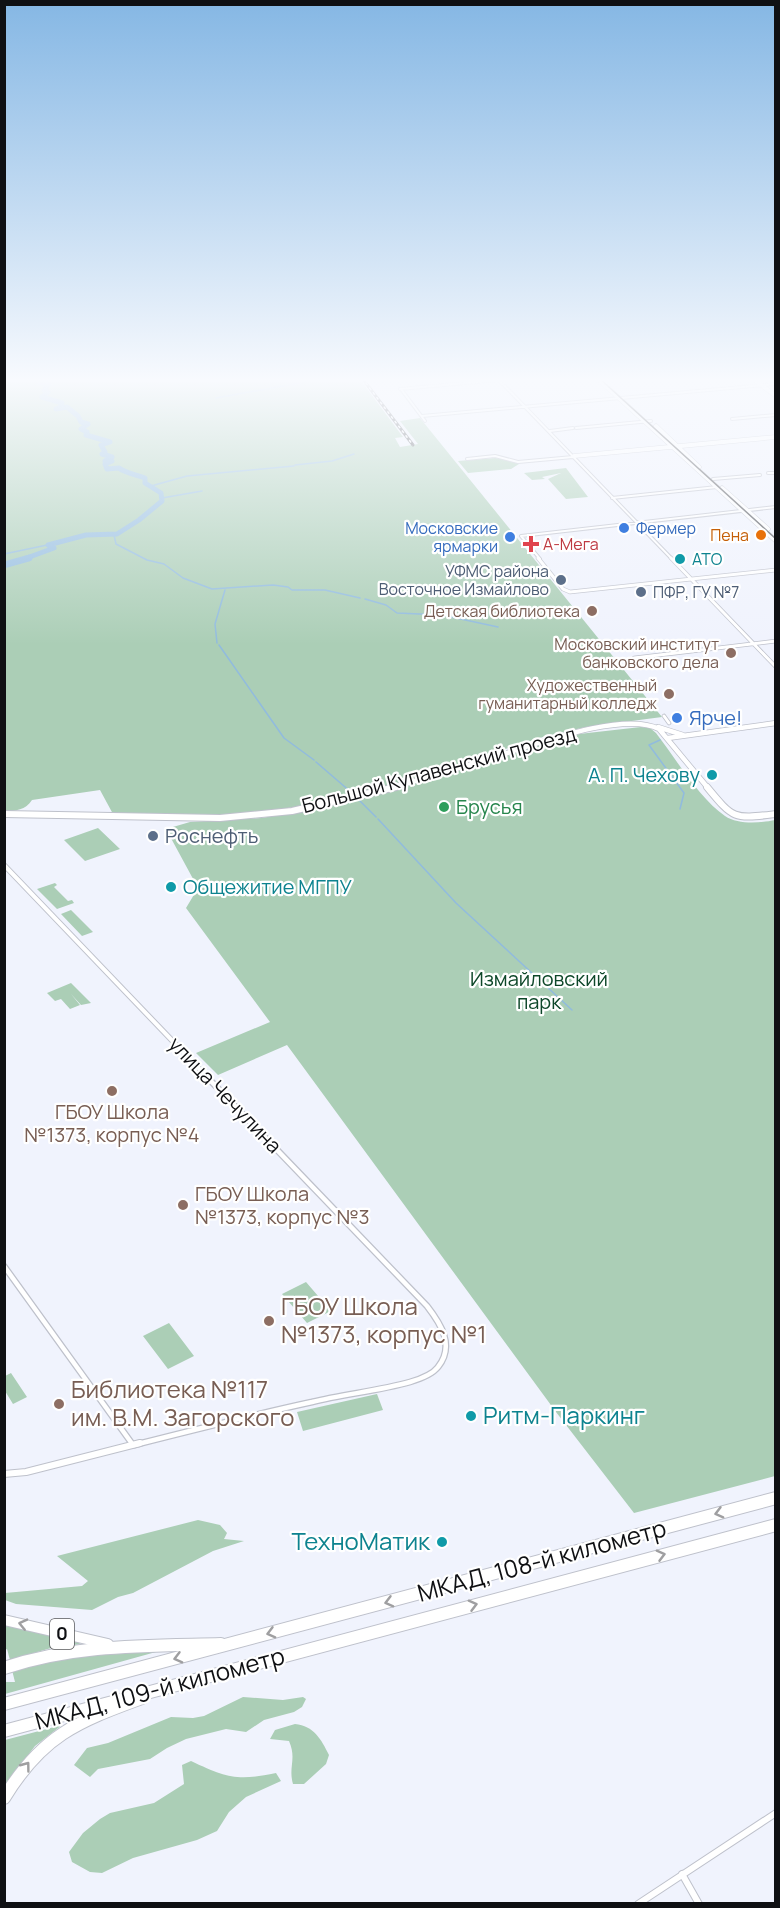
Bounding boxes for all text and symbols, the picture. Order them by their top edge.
place label: Московские ярмарки [405,517,498,557]
place label: Фермер [636,517,696,539]
marker: Фермер [617,521,631,535]
place label: Пена [710,524,749,546]
marker: Пена [754,528,768,542]
marker: Московские ярмарки [503,530,517,544]
place label: А-Мега [543,533,599,555]
marker: А-Мега [524,537,538,551]
place label: АТО [692,548,723,570]
marker: АТО [673,552,687,566]
place label: УФМС района Восточное Измайлово [379,560,549,600]
marker: УФМС района Восточное Измайлово [554,573,568,587]
place label: ПФР, ГУ №7 [653,581,739,603]
marker: ПФР, ГУ №7 [634,585,648,599]
place label: Детская библиотека [424,600,580,622]
marker: Детская библиотека [585,604,599,618]
place label: Московский институт банковского дела [554,633,719,673]
marker: Московский институт банковского дела [724,646,738,660]
place label: Художественный гуманитарный колледж [478,674,658,714]
marker: Художественный гуманитарный колледж [662,687,676,701]
place label: Ярче! [689,704,742,731]
marker: Ярче! [670,711,684,725]
street label: Большой Купавенский проезд [299,720,579,819]
place label: А. П. Чехову [588,761,700,788]
marker: А. П. Чехову [705,768,719,782]
place label: Брусья [456,793,522,820]
marker: Брусья [437,800,451,814]
place label: Роснефть [165,822,258,849]
marker: Роснефть [146,829,160,843]
place label: Общежитие МГПУ [183,873,353,900]
marker: Общежитие МГПУ [164,880,178,894]
park label: Измайловский парк [470,965,608,1015]
street label: улица Чечулина [163,1031,288,1159]
marker: ГБОУ Школа №1373, корпус №4 [105,1084,119,1098]
place label: ГБОУ Школа №1373, корпус №4 [24,1098,200,1148]
place label: ГБОУ Школа №1373, корпус №3 [195,1180,370,1230]
marker: ГБОУ Школа №1373, корпус №3 [176,1198,190,1212]
place label: ГБОУ Школа №1373, корпус №1 [281,1289,487,1350]
marker: ГБОУ Школа №1373, корпус №1 [262,1314,276,1328]
place label: Библиотека №117 им. В.М. Загорского [71,1372,295,1433]
marker: Библиотека №117 им. В.М. Загорского [52,1397,66,1411]
place label: Ритм-Паркинг [483,1398,645,1431]
marker: Ритм-Паркинг [464,1409,478,1423]
one-way arrow [714,1506,725,1518]
street label: МКАД, 108-й километр [414,1510,670,1609]
place label: ТехноМатик [292,1524,431,1557]
marker: ТехноМатик [435,1535,449,1549]
one-way arrow [656,1550,666,1563]
one-way arrow [384,1594,394,1607]
one-way arrow [468,1600,478,1613]
one-way arrow [18,1619,28,1632]
road number: 0 [50,1619,74,1649]
one-way arrow [267,1626,277,1639]
street label: МКАД, 109-й километр [31,1638,288,1737]
one-way arrow [174,1651,184,1664]
one-way arrow [19,1762,30,1773]

